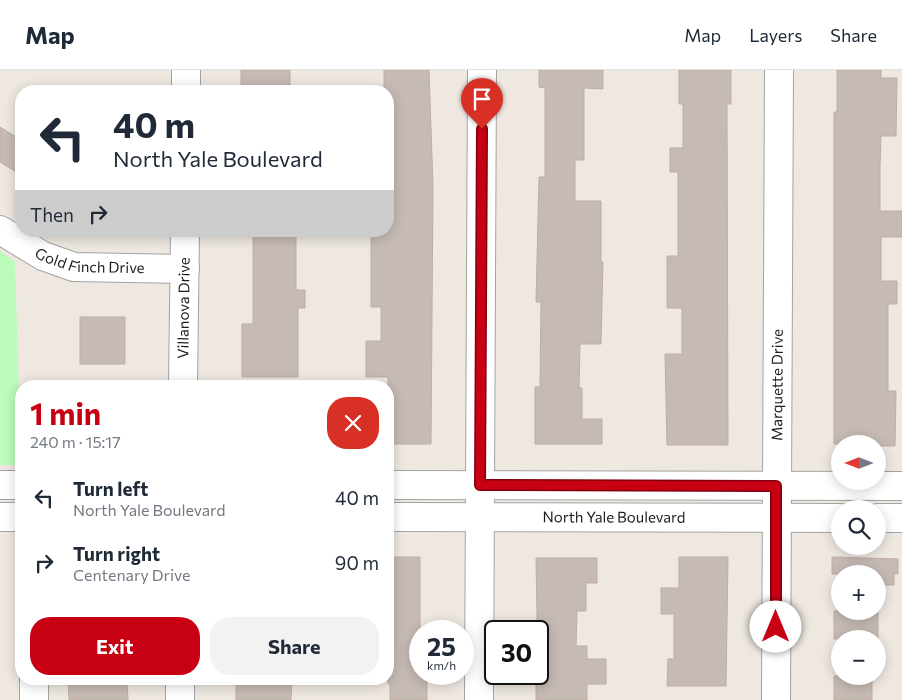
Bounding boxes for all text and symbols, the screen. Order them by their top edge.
text: Map [25,20,75,49]
text: Map [684,24,721,46]
text: Layers [749,24,802,46]
text: Share [830,24,877,46]
pin [461,78,503,129]
icon: arrive [468,85,496,113]
text: 40 m [113,102,195,145]
icon: left [30,105,95,170]
text: North Yale Boulevard [113,145,323,172]
icon: right [84,200,112,228]
text: Then [30,203,74,226]
street label: Gold Finch Drive [32,243,145,276]
street label: Villanova Drive [173,257,193,359]
street label: Marquette Drive [767,329,786,441]
text: 1 min [30,394,101,431]
button: close [327,397,379,449]
text: 240 m · 15:17 [30,432,121,451]
north arrow [831,435,886,490]
map controls [831,435,886,685]
text: Turn left [73,477,148,500]
icon: left [30,484,58,512]
text: 40 m [335,486,379,509]
text: North Yale Boulevard [73,500,225,519]
button: search [831,500,886,555]
street label: North Yale Boulevard [542,507,686,526]
text: Turn right [73,542,160,565]
icon: right [30,549,58,577]
text: 90 m [335,551,379,574]
text: Centenary Drive [73,565,190,584]
button: + [831,565,886,620]
position arrow [749,600,801,652]
button: Exit [30,617,200,675]
button: Share [210,617,379,675]
speed limit sign: 30 [484,620,549,685]
button: − [831,630,886,685]
text: 25 [427,631,456,661]
text: km/h [427,658,456,672]

